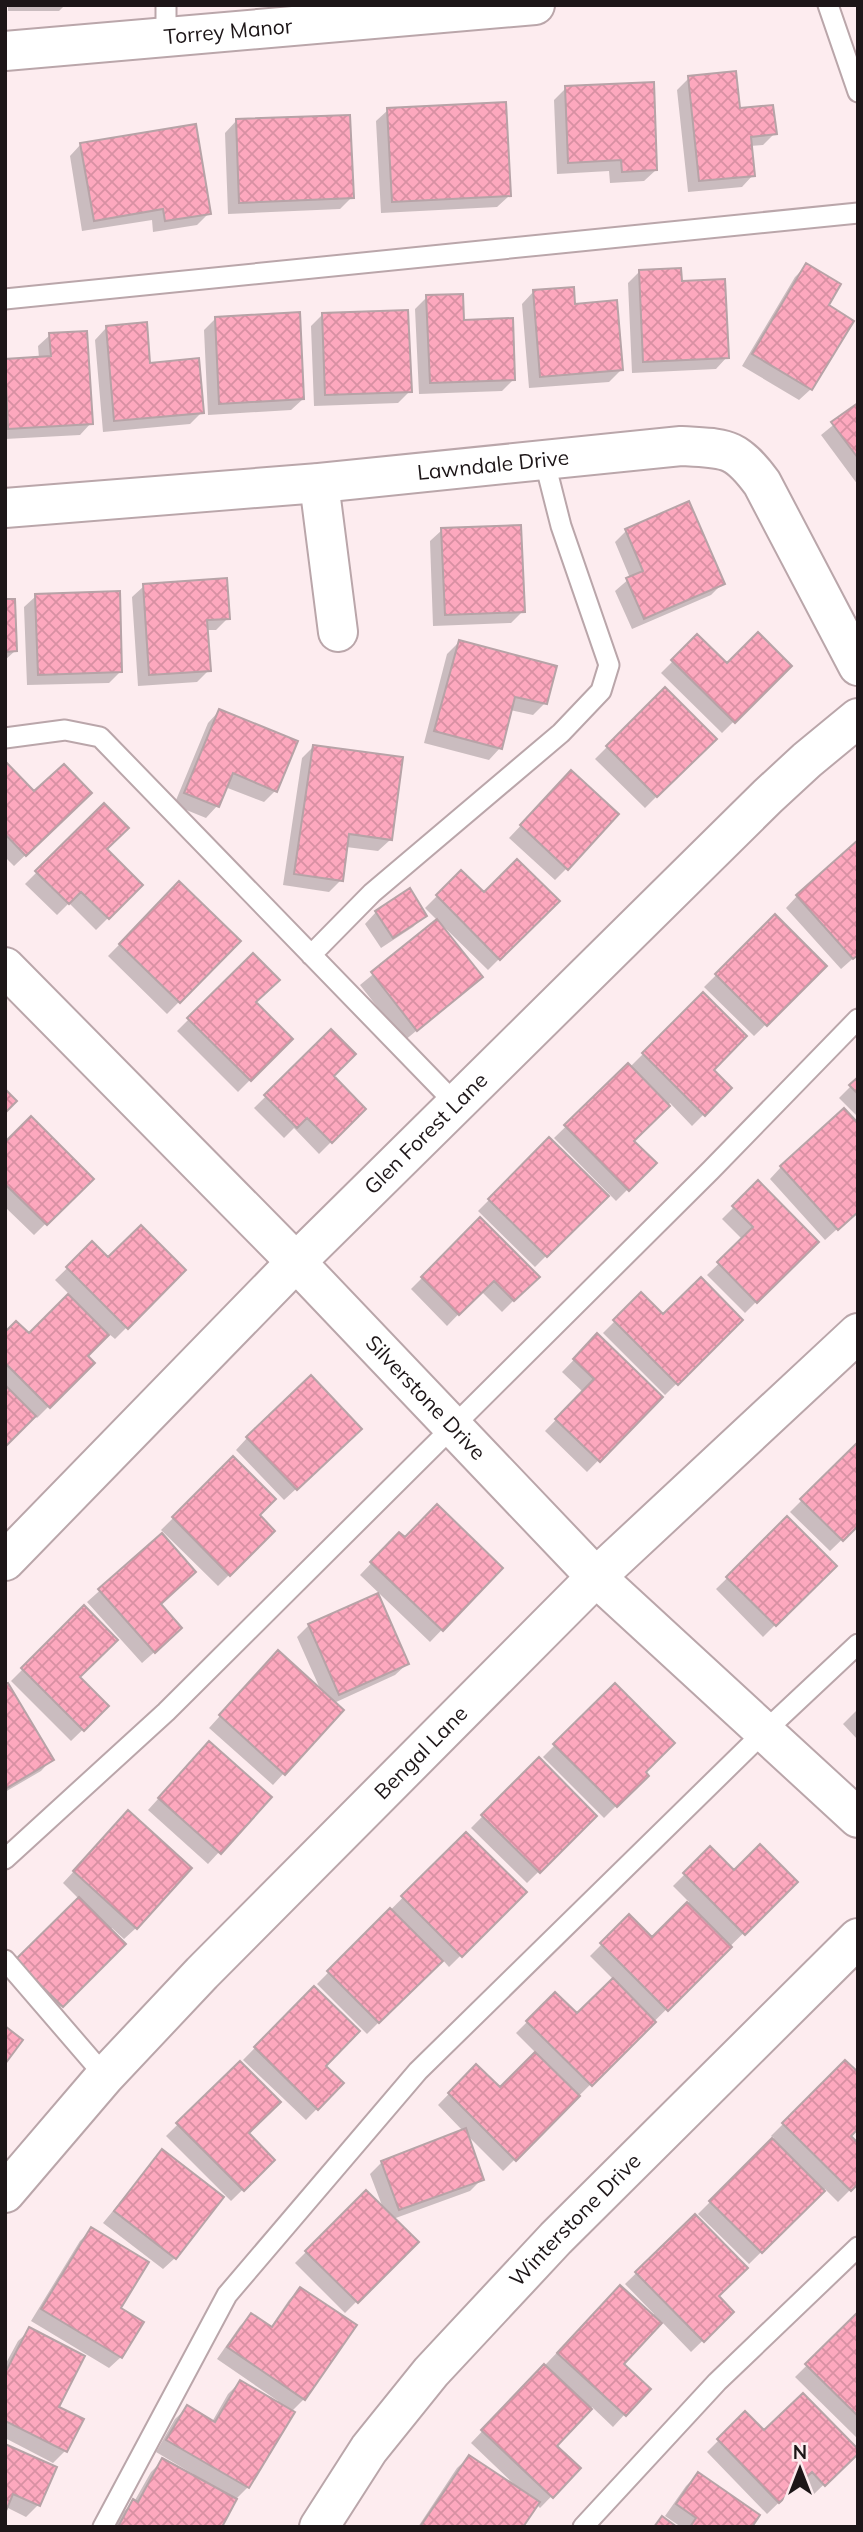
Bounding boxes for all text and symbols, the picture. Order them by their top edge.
street label: Torrey Manor [163,12,294,49]
street label: Lawndale Drive [416,444,570,485]
street label: Glen Forest Lane [358,1066,492,1199]
street label: Silverstone Drive [361,1329,492,1465]
street label: Bengal Lane [368,1700,472,1804]
street label: Winterstone Drive [503,2147,646,2292]
north arrow [765,2434,835,2504]
text: N [793,2440,807,2464]

